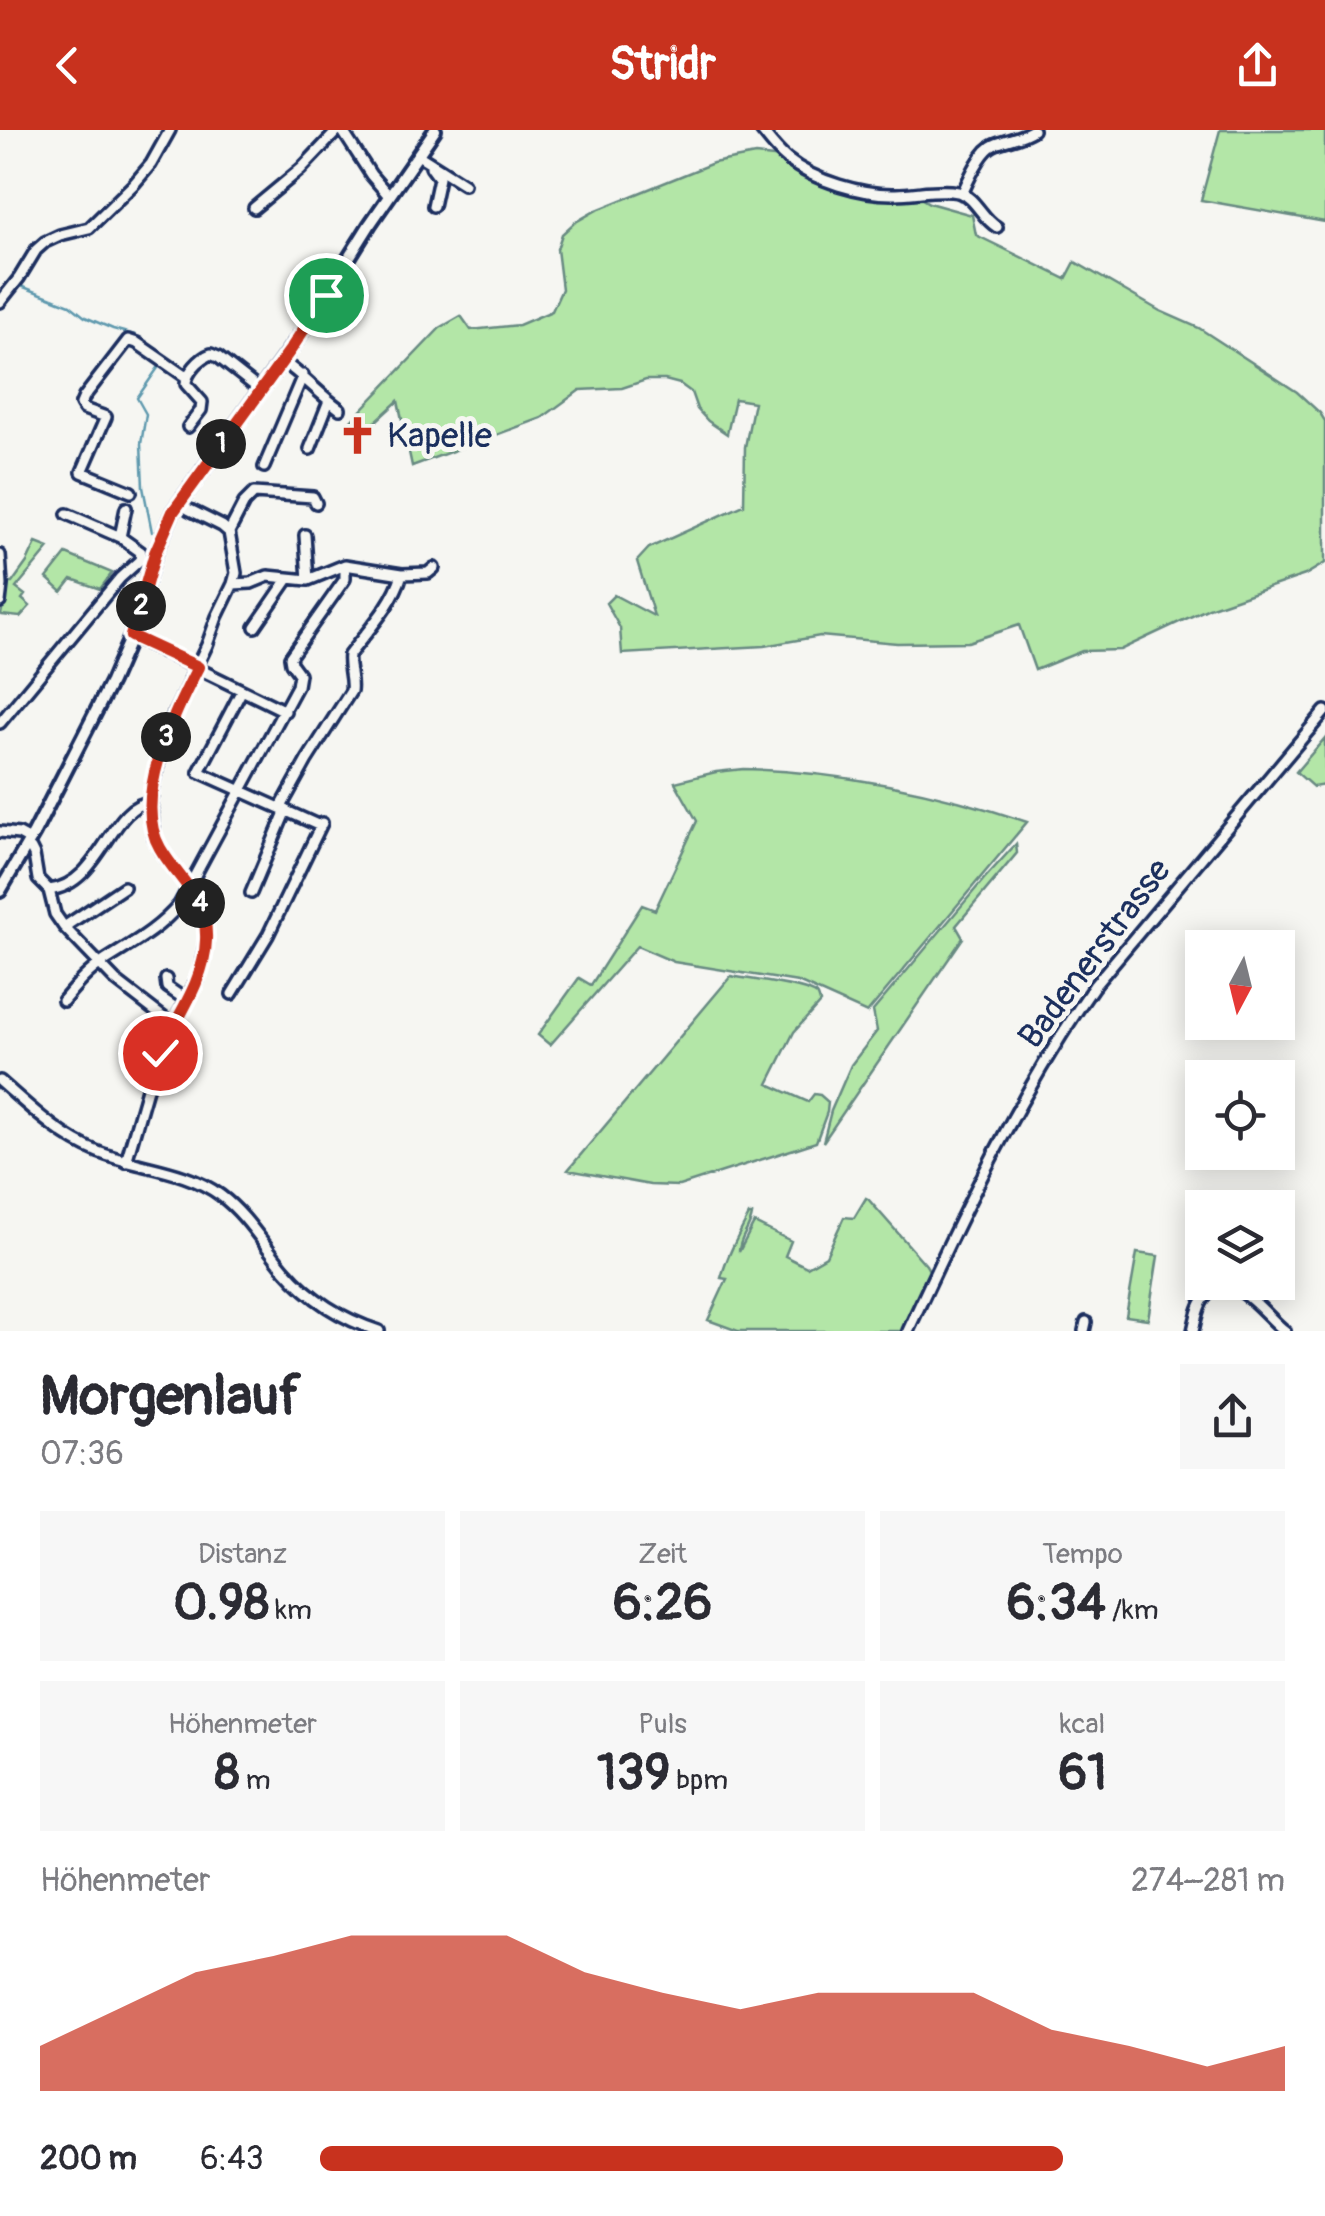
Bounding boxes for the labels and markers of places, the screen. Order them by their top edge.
pin [284,253,369,338]
church icon: Kapelle [336,414,378,456]
place label: Kapelle [387,414,492,458]
pin: 1 [196,419,246,469]
pin: 2 [116,581,166,631]
pin: 3 [141,712,191,762]
pin: 4 [175,878,225,928]
pin [118,1011,203,1096]

